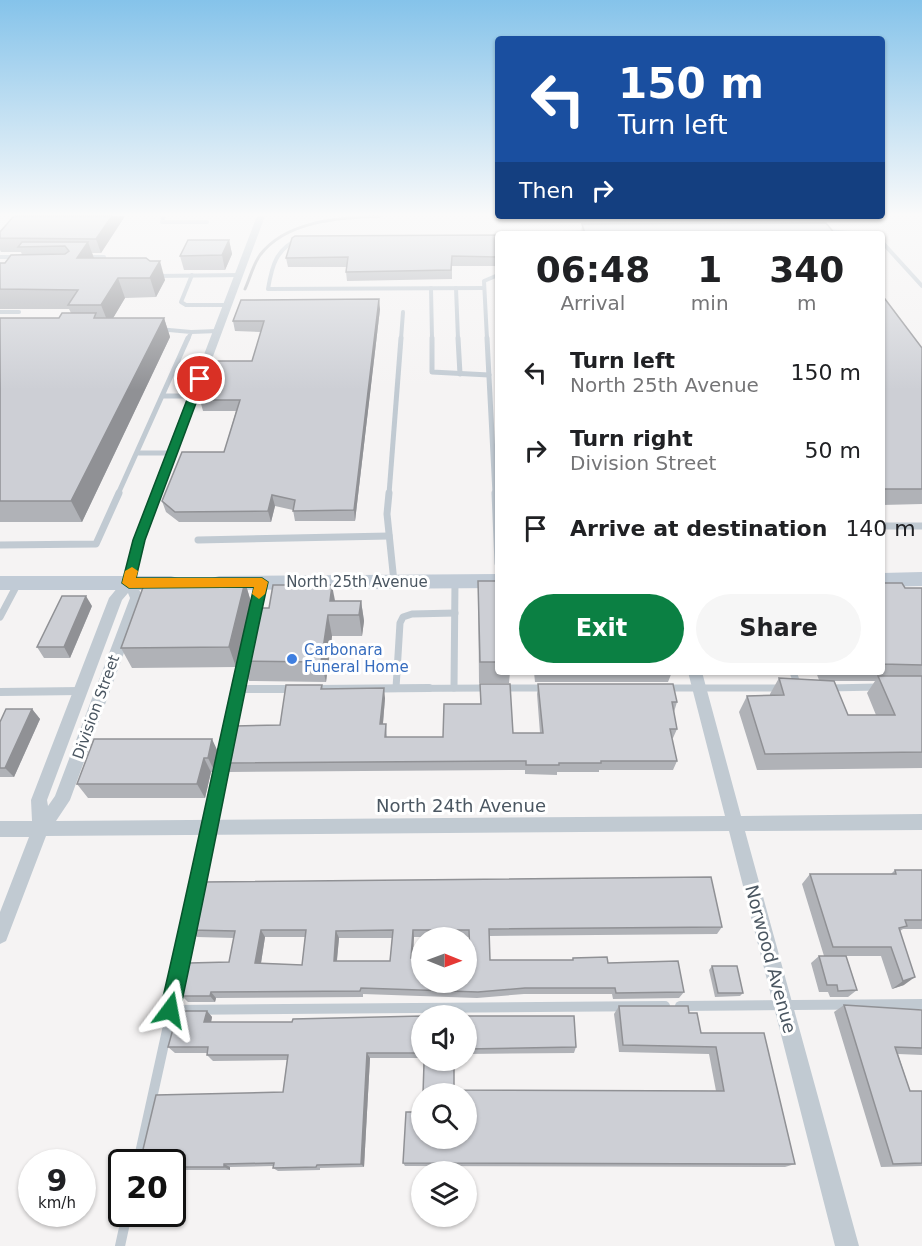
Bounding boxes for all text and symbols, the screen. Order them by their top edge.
text: 150 m [618,59,764,108]
icon: left [519,60,597,138]
text: Turn left [618,109,728,140]
icon: right [586,174,619,207]
text: Then [519,178,574,203]
text: 06:48 [536,249,650,290]
text: 1 [697,249,722,290]
text: 340 [769,249,844,290]
text: Arrival [560,291,625,315]
text: min [691,291,729,315]
text: m [797,291,817,315]
text: Turn left [570,348,675,373]
pin [174,353,225,404]
icon: left [519,356,552,389]
text: 150 m [791,360,861,385]
icon: arrive [183,362,216,395]
text: North 25th Avenue [570,373,759,397]
text: Turn right [570,426,693,451]
icon: right [519,434,552,467]
text: 50 m [805,438,861,463]
text: Division Street [570,451,716,475]
icon: arrive [519,512,552,545]
text: Arrive at destination [570,516,827,541]
text: 140 m [845,516,916,541]
street label: North 25th Avenue [286,573,428,591]
button: Exit [519,594,684,663]
button: Share [696,594,861,663]
place label: Carbonara Funeral Home [304,641,409,676]
street label: Division Street [69,652,123,762]
marker: Carbonara Funeral Home [285,652,299,666]
street label: North 24th Avenue [376,795,546,816]
street label: Norwood Avenue [741,883,801,1035]
north arrow [411,927,477,993]
map controls [411,927,477,1227]
position arrow [138,978,202,1042]
button: sound [411,1005,477,1071]
button: search [411,1083,477,1149]
speed limit sign: 20 [108,1149,186,1227]
button: layers [411,1161,477,1227]
text: 9 [47,1163,67,1198]
text: km/h [38,1194,76,1212]

